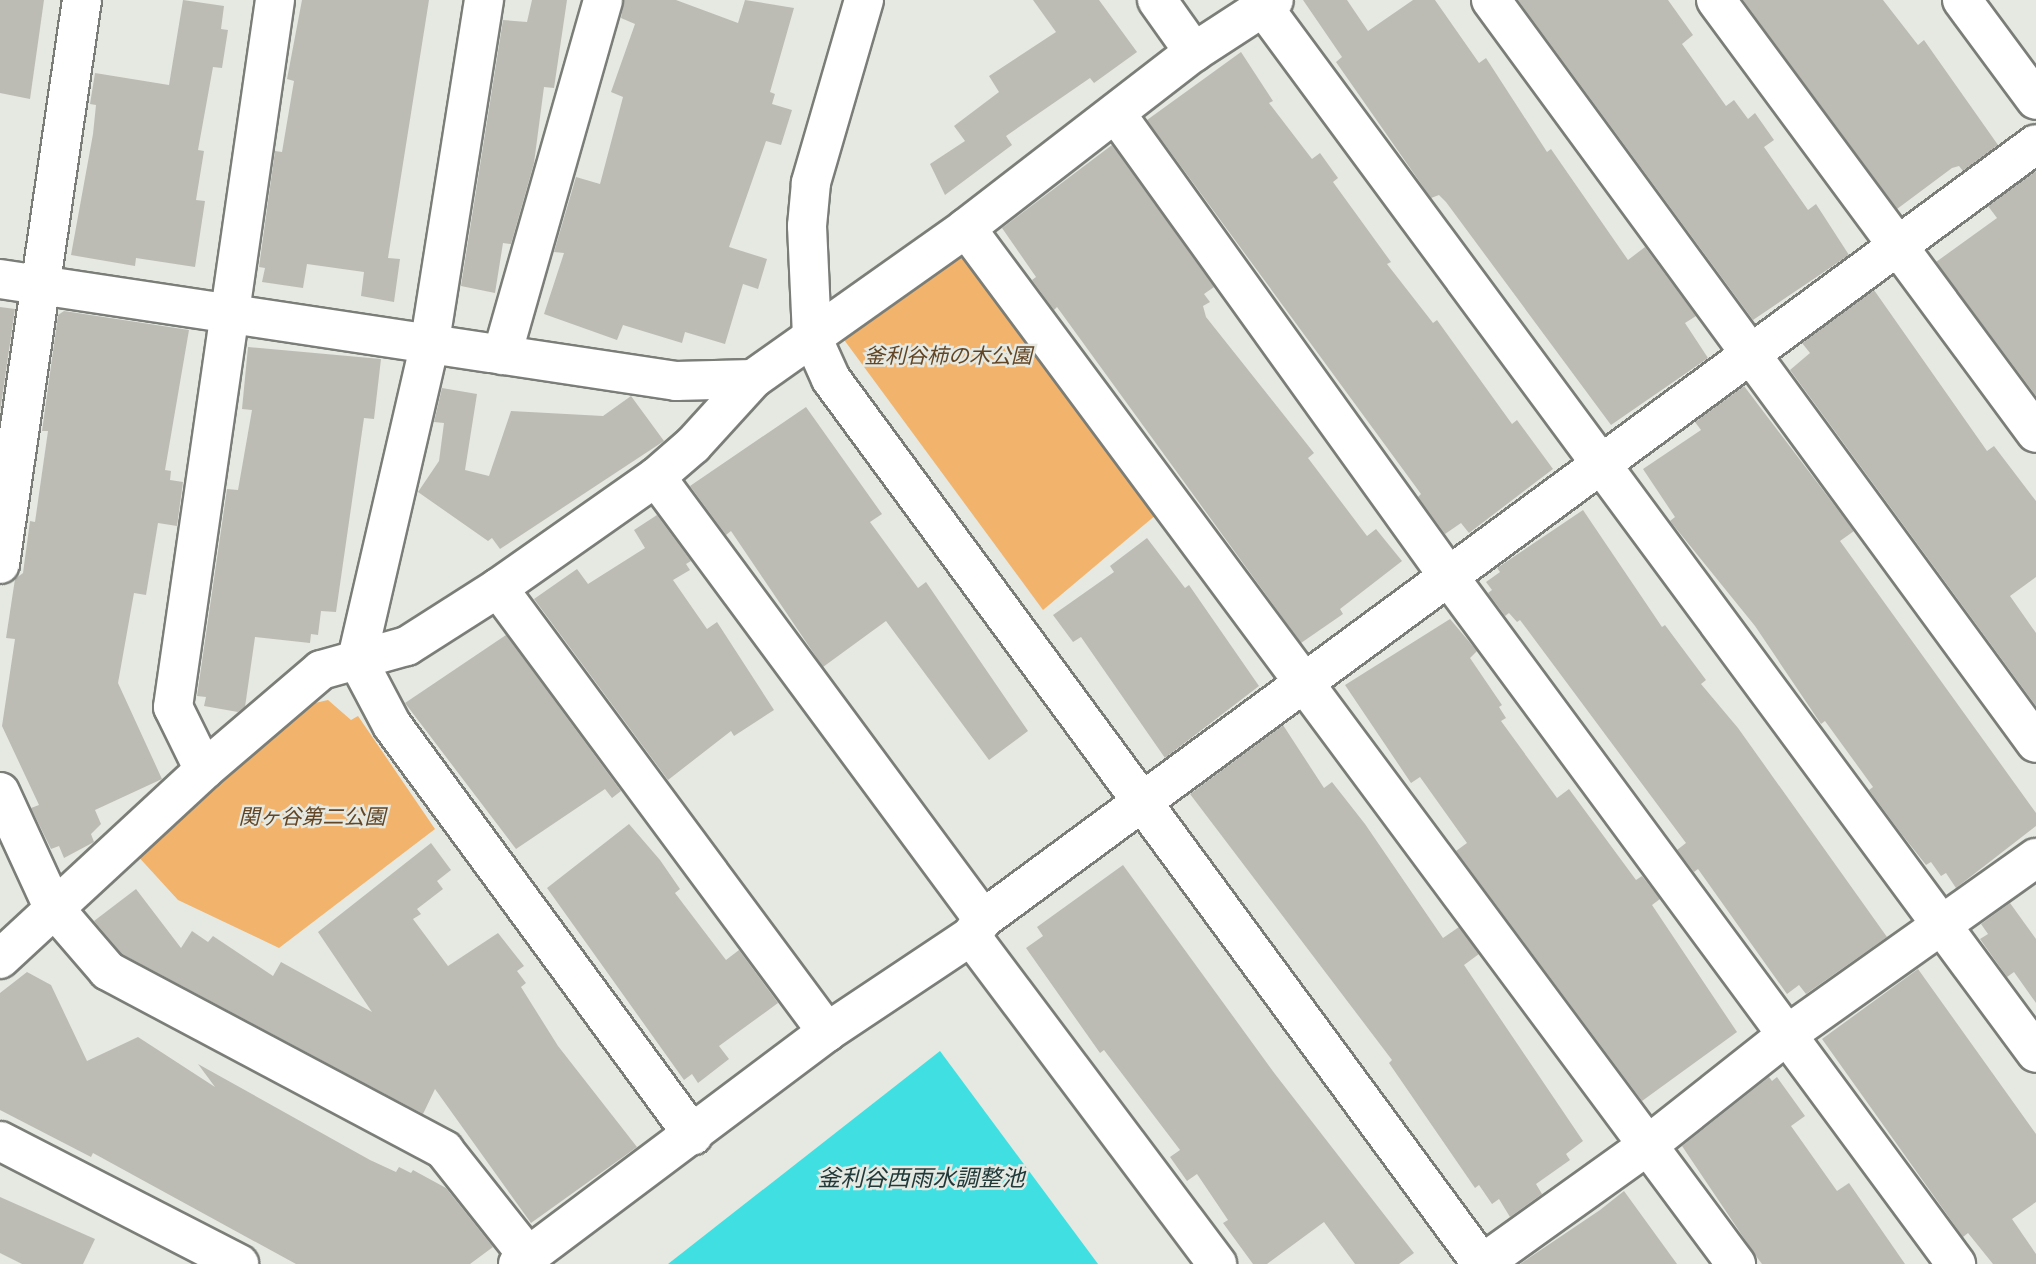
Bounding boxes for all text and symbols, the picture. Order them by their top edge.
park label: 釜利谷柿の木公園 [864,342,1032,368]
park label: 関ヶ谷第二公園 [239,803,385,829]
water label: 釜利谷西雨水調整池 [818,1163,1024,1191]

